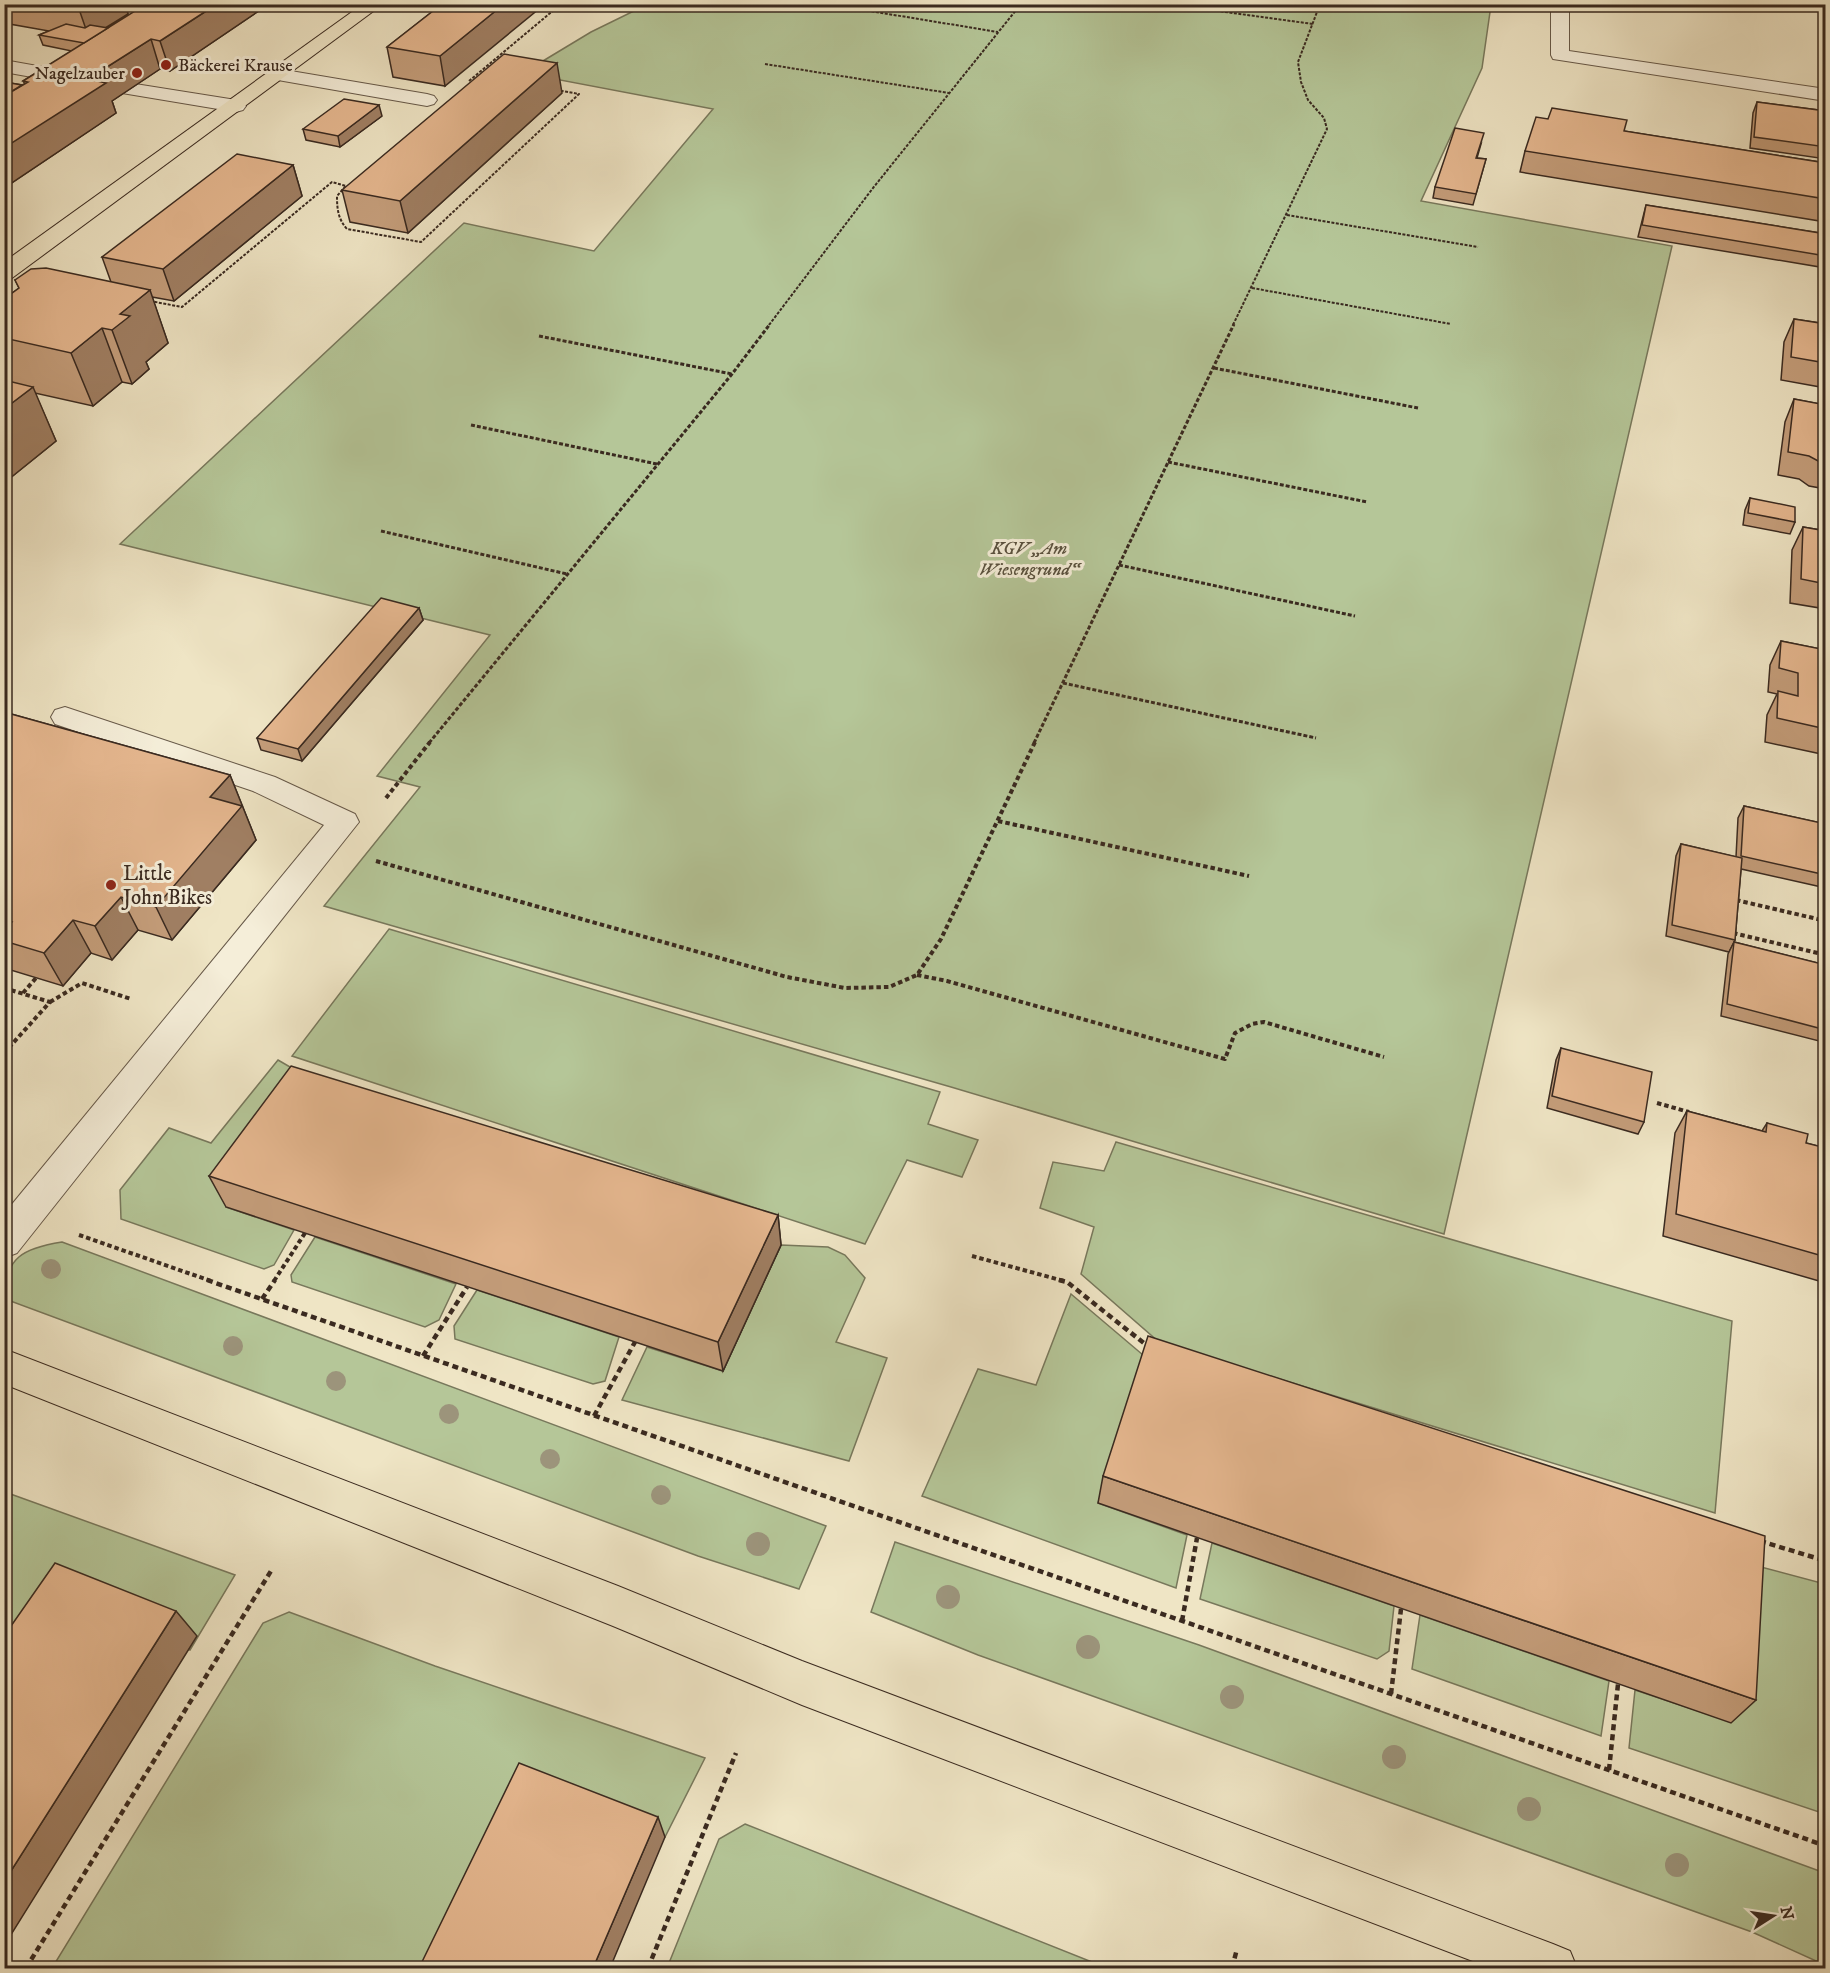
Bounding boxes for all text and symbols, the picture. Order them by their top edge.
place label: Bäckerei Krause [178,55,293,77]
marker: Bäckerei Krause [159,58,173,72]
place label: Nagelzauber [35,63,125,85]
marker: Nagelzauber [130,66,144,80]
park label: KGV „Am Wiesengrund“ [979,538,1082,581]
place label: Little John Bikes [121,861,212,911]
marker: Little John Bikes [104,878,118,892]
north arrow [1743,1886,1803,1946]
text: N [1776,1905,1798,1922]

